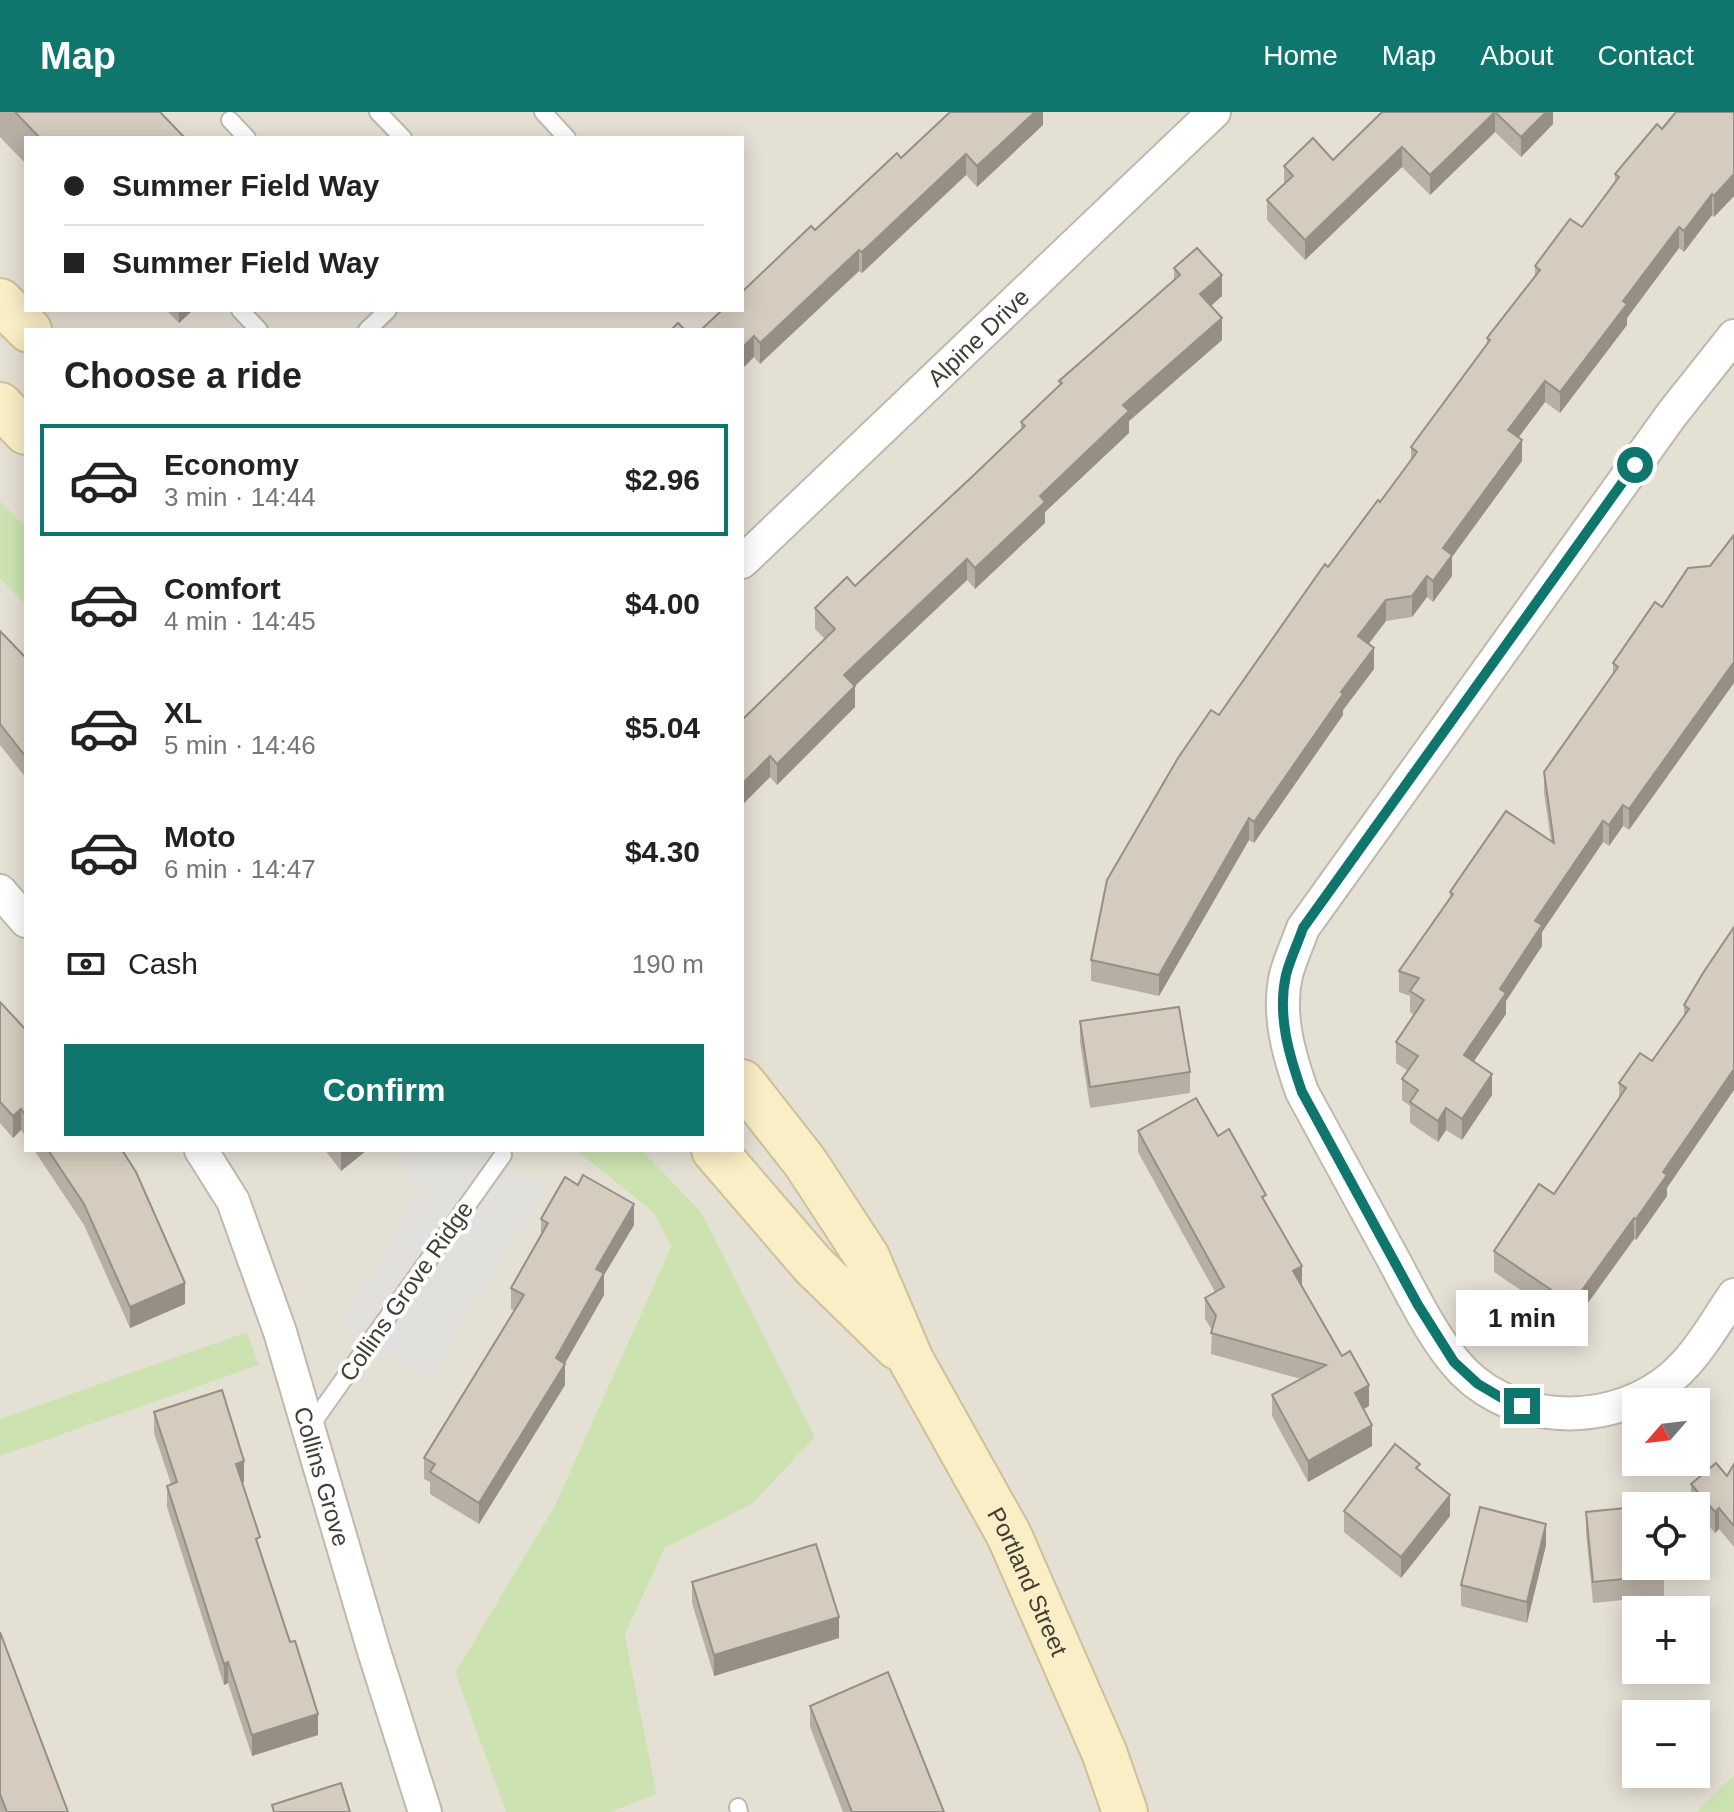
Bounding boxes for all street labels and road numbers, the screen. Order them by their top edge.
street label: Alpine Drive [922,283,1034,391]
street label: Collins Grove Ridge [334,1196,478,1386]
street label: Collins Grove [289,1404,356,1549]
street label: Portland Street [983,1502,1074,1660]

